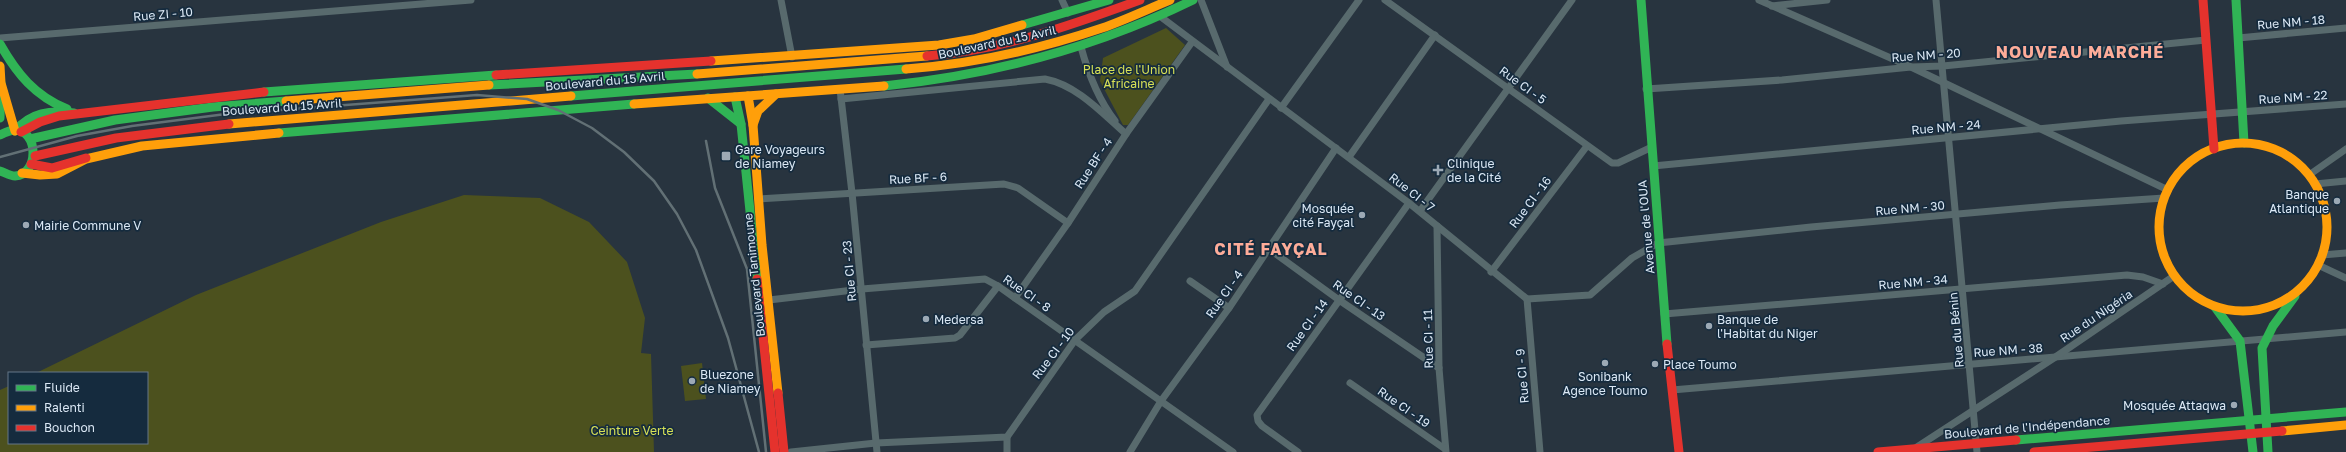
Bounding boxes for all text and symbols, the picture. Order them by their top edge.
street label: Rue ZI - 10 [132,4,194,24]
street label: Rue NM - 18 [2256,12,2326,32]
street label: Boulevard du 15 Avril [937,22,1058,62]
district label: NOUVEAU MARCHÉ [1996,42,2164,62]
street label: Rue NM - 20 [1891,45,1961,65]
park label: Place de l'Union Africaine [1083,62,1175,91]
street label: Rue CI - 5 [1497,63,1550,107]
street label: Boulevard du 15 Avril [544,68,666,94]
street label: Rue NM - 22 [2258,87,2328,107]
street label: Boulevard du 15 Avril [222,95,343,119]
street label: Rue NM - 24 [1911,117,1981,137]
street label: Rue BF - 4 [1071,135,1115,191]
place label: Gare Voyageurs de Niamey [735,142,825,171]
marker: Gare Voyageurs de Niamey [720,150,732,162]
place label: Clinique de la Cité [1447,156,1501,185]
marker: Clinique de la Cité [1432,164,1444,176]
street label: Rue BF - 6 [889,169,947,187]
street label: Rue CI - 7 [1386,169,1438,215]
street label: Rue CI - 16 [1506,173,1554,231]
street label: Avenue de l'OUA [1634,180,1658,274]
place label: Banque Atlantique [2269,187,2329,216]
marker: Banque Atlantique [2332,196,2342,206]
street label: Rue NM - 30 [1875,197,1945,219]
place label: Mosquée cité Fayçal [1292,201,1354,230]
marker: Mosquée cité Fayçal [1357,210,1367,220]
street label: Boulevard Tanimoune [740,212,768,338]
place label: Mairie Commune V [34,218,141,233]
marker: Mairie Commune V [21,220,31,230]
district label: CITÉ FAYÇAL [1214,239,1328,259]
street label: Rue CI - 23 [839,240,859,302]
street label: Rue CI - 4 [1202,267,1246,321]
street label: Rue CI - 8 [1000,271,1054,315]
street label: Rue NM - 34 [1878,272,1948,292]
street label: Rue CI - 13 [1330,277,1388,323]
street label: Rue du Nigéria [2057,286,2135,346]
street label: Rue du Bénin [1945,292,1967,368]
street label: Rue CI - 14 [1283,296,1331,354]
street label: Rue CI - 11 [1420,309,1436,369]
place label: Medersa [934,312,983,327]
place label: Banque de l'Habitat du Niger [1717,312,1818,341]
marker: Medersa [921,314,931,324]
marker: Banque de l'Habitat du Niger [1704,321,1714,331]
street label: Rue CI - 10 [1029,324,1077,382]
street label: Rue NM - 38 [1973,340,2043,360]
street label: Rue CI - 9 [1512,348,1532,404]
place label: Place Toumo [1663,357,1737,372]
marker: Sonibank Agence Toumo [1600,358,1610,368]
marker: Place Toumo [1650,359,1660,369]
place label: Bluezone de Niamey [700,367,761,396]
place label: Sonibank Agence Toumo [1563,369,1647,398]
legend [8,372,148,444]
marker: Bluezone de Niamey [687,376,697,386]
text: Fluide [44,380,80,395]
street label: Rue CI - 19 [1375,383,1433,431]
place label: Mosquée Attaqwa [2123,398,2226,413]
text: Ralenti [44,400,85,415]
marker: Mosquée Attaqwa [2229,400,2239,410]
street label: Boulevard de l'Indépendance [1943,412,2111,442]
text: Bouchon [44,420,95,435]
park label: Ceinture Verte [590,423,674,438]

